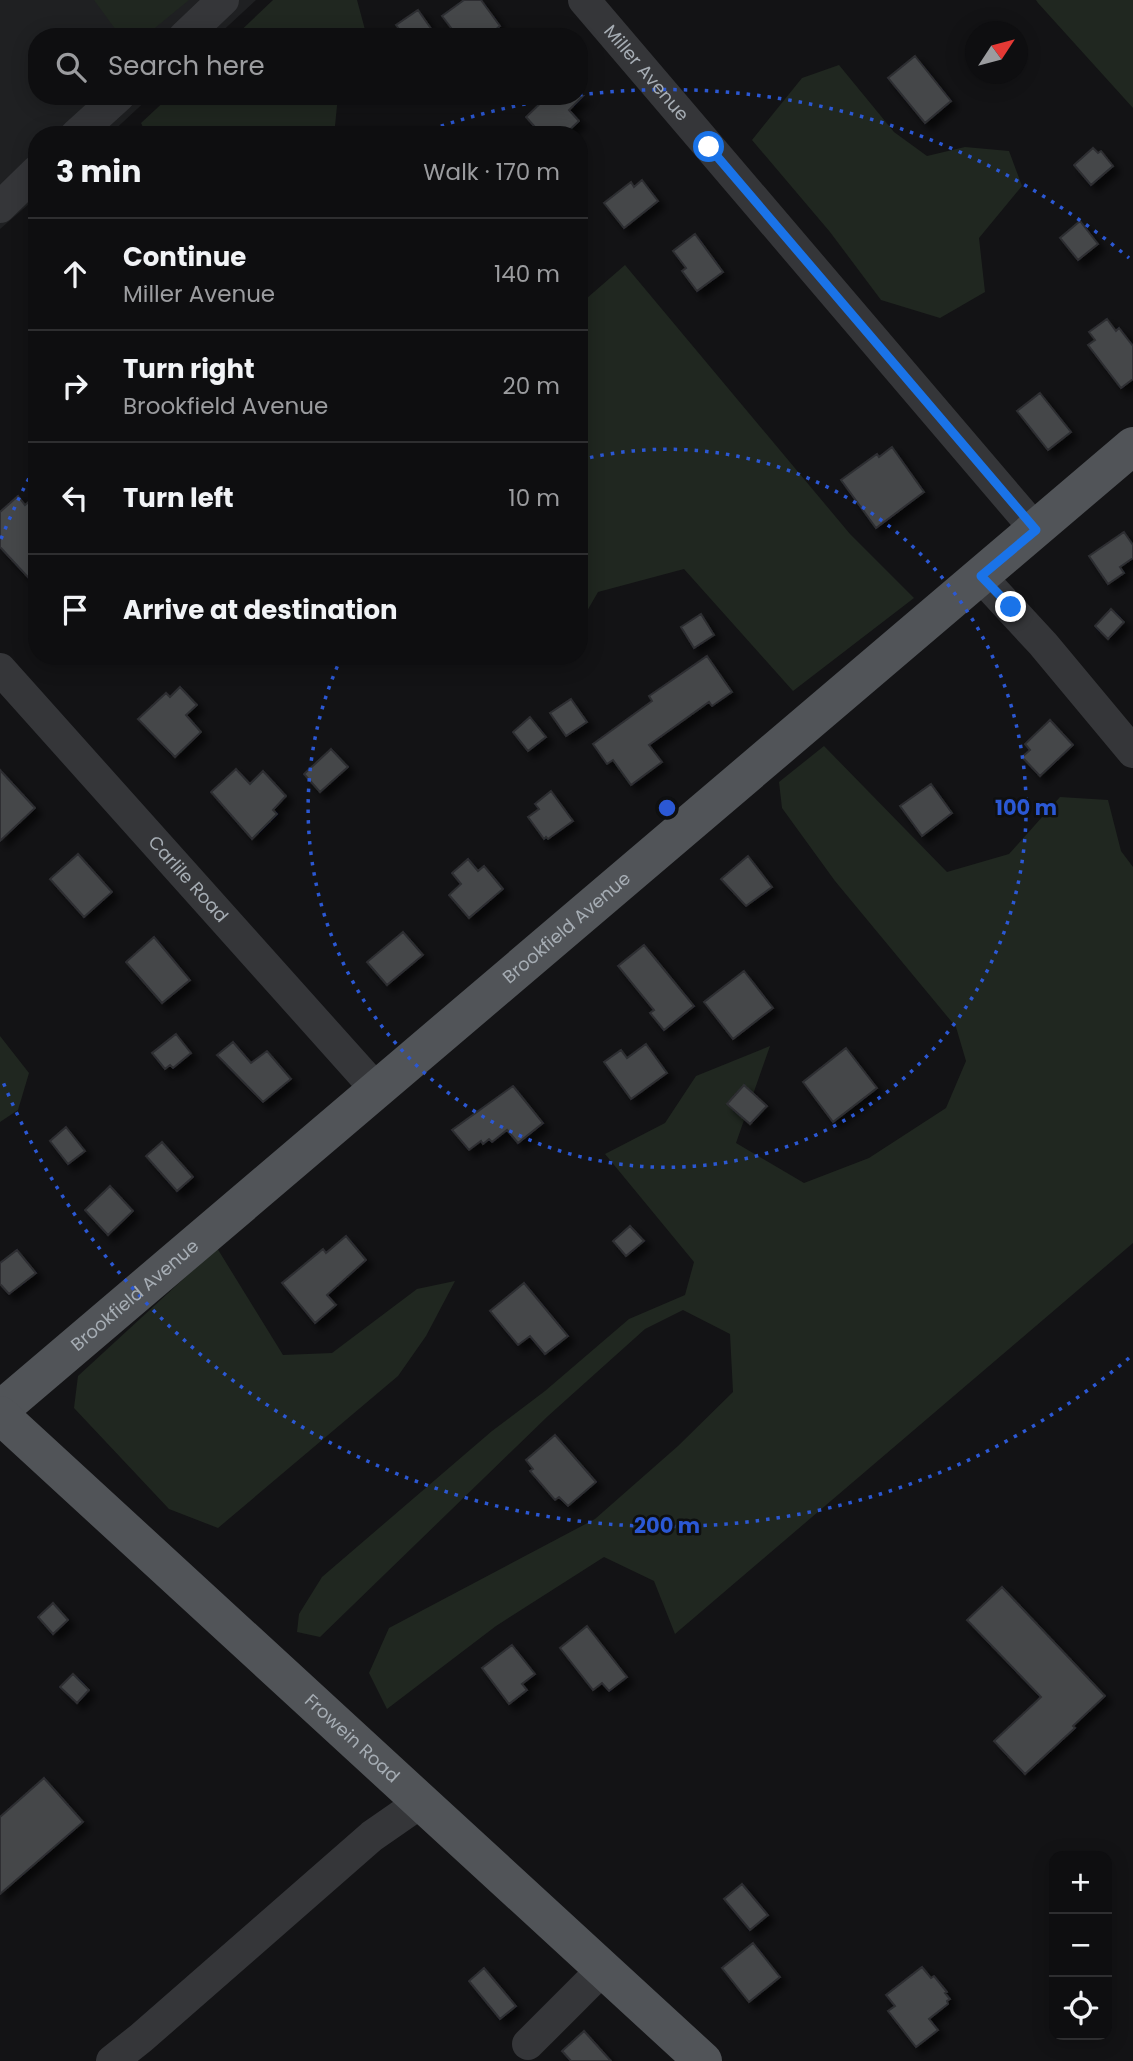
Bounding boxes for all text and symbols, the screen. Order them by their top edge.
street label: Miller Avenue [598,19,695,126]
north arrow [965,21,1028,84]
search box [28,28,588,105]
icon: search [52,48,90,86]
text: Search here [108,48,265,84]
route start [693,131,724,162]
text: 3 min [56,150,141,193]
text: Walk · 170 m [423,156,560,188]
text: Continue [123,239,246,275]
icon: ahead [56,255,94,293]
text: 140 m [494,258,560,290]
text: Miller Avenue [123,278,275,310]
text: Turn right [123,351,255,387]
icon: right [56,367,94,405]
text: 20 m [502,370,560,402]
text: Brookfield Avenue [123,390,328,422]
icon: left [56,479,94,517]
text: Turn left [123,480,234,516]
text: 10 m [508,482,560,514]
icon: arrive [56,591,94,629]
route end [995,591,1026,622]
text: Arrive at destination [123,592,398,628]
text: 100 m [995,793,1057,822]
centre of rings [655,796,679,820]
street label: Carlile Road [143,830,234,928]
street label: Brookfield Avenue [497,866,636,989]
street label: Brookfield Avenue [65,1233,204,1357]
text: 200 m [634,1511,700,1540]
street label: Frowein Road [299,1688,405,1788]
map controls [1049,1851,1112,2040]
button: + [1049,1851,1112,1914]
button: − [1049,1914,1112,1977]
button: locate [1049,1977,1112,2040]

